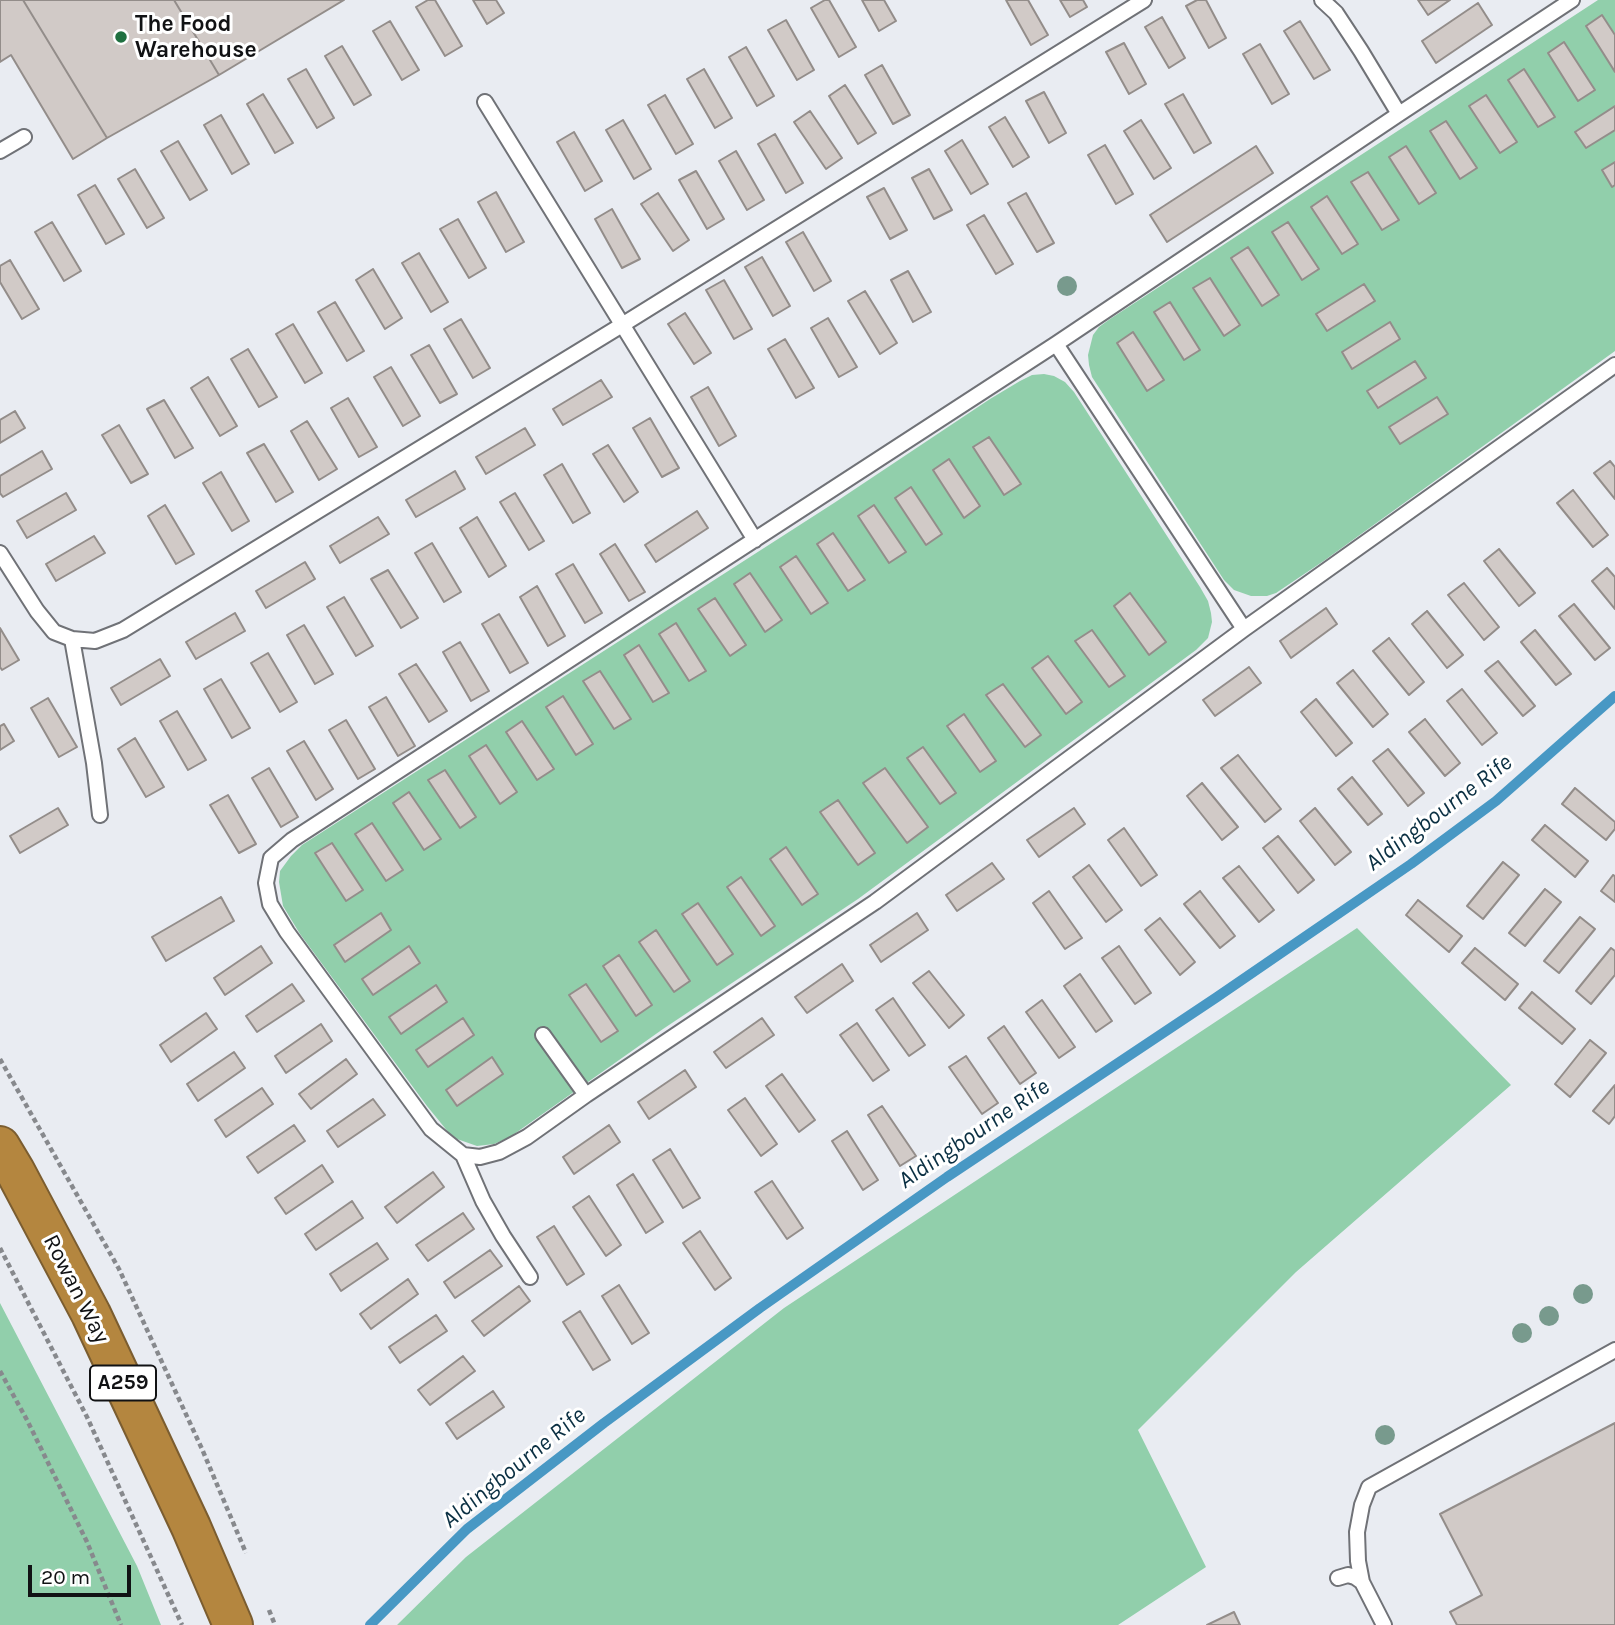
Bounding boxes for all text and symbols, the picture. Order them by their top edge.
place label: The Food Warehouse [135,10,257,64]
marker: The Food Warehouse [113,29,129,45]
water label: Aldingbourne Rife [1360,748,1518,878]
water label: Aldingbourne Rife [893,1073,1055,1195]
street label: Rowan Way [37,1230,115,1348]
road number: A259 [90,1366,156,1400]
water label: Aldingbourne Rife [436,1401,592,1535]
scale bar [32,1552,135,1596]
text: 20 m [41,1565,90,1589]

